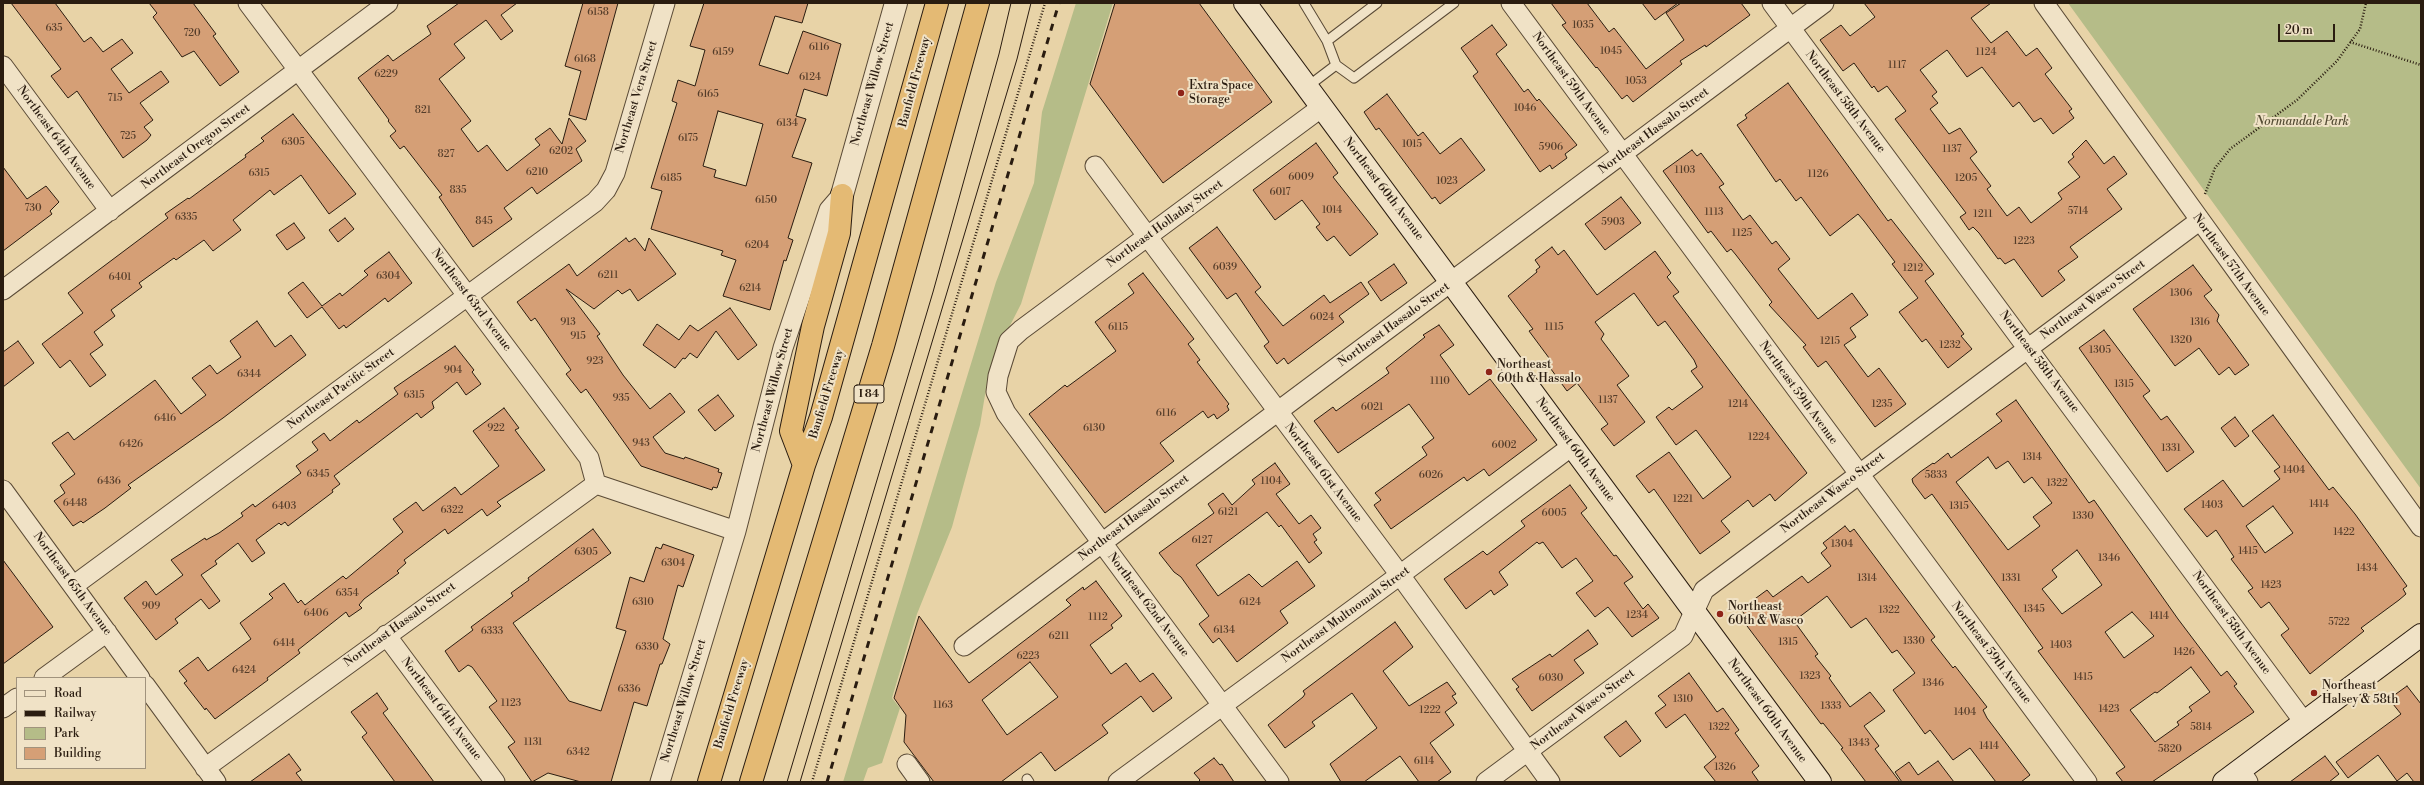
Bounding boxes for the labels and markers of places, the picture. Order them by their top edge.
place label: Extra Space Storage [1189,79,1253,107]
marker: Extra Space Storage [1176,88,1186,98]
place label: Northeast 60th & Hassalo [1497,358,1581,386]
marker: Northeast 60th & Hassalo [1484,367,1494,377]
place label: Northeast 60th & Wasco [1728,600,1804,628]
marker: Northeast 60th & Wasco [1715,609,1725,619]
place label: Northeast Halsey & 58th [2322,679,2398,707]
marker: Northeast Halsey & 58th [2309,688,2319,698]

